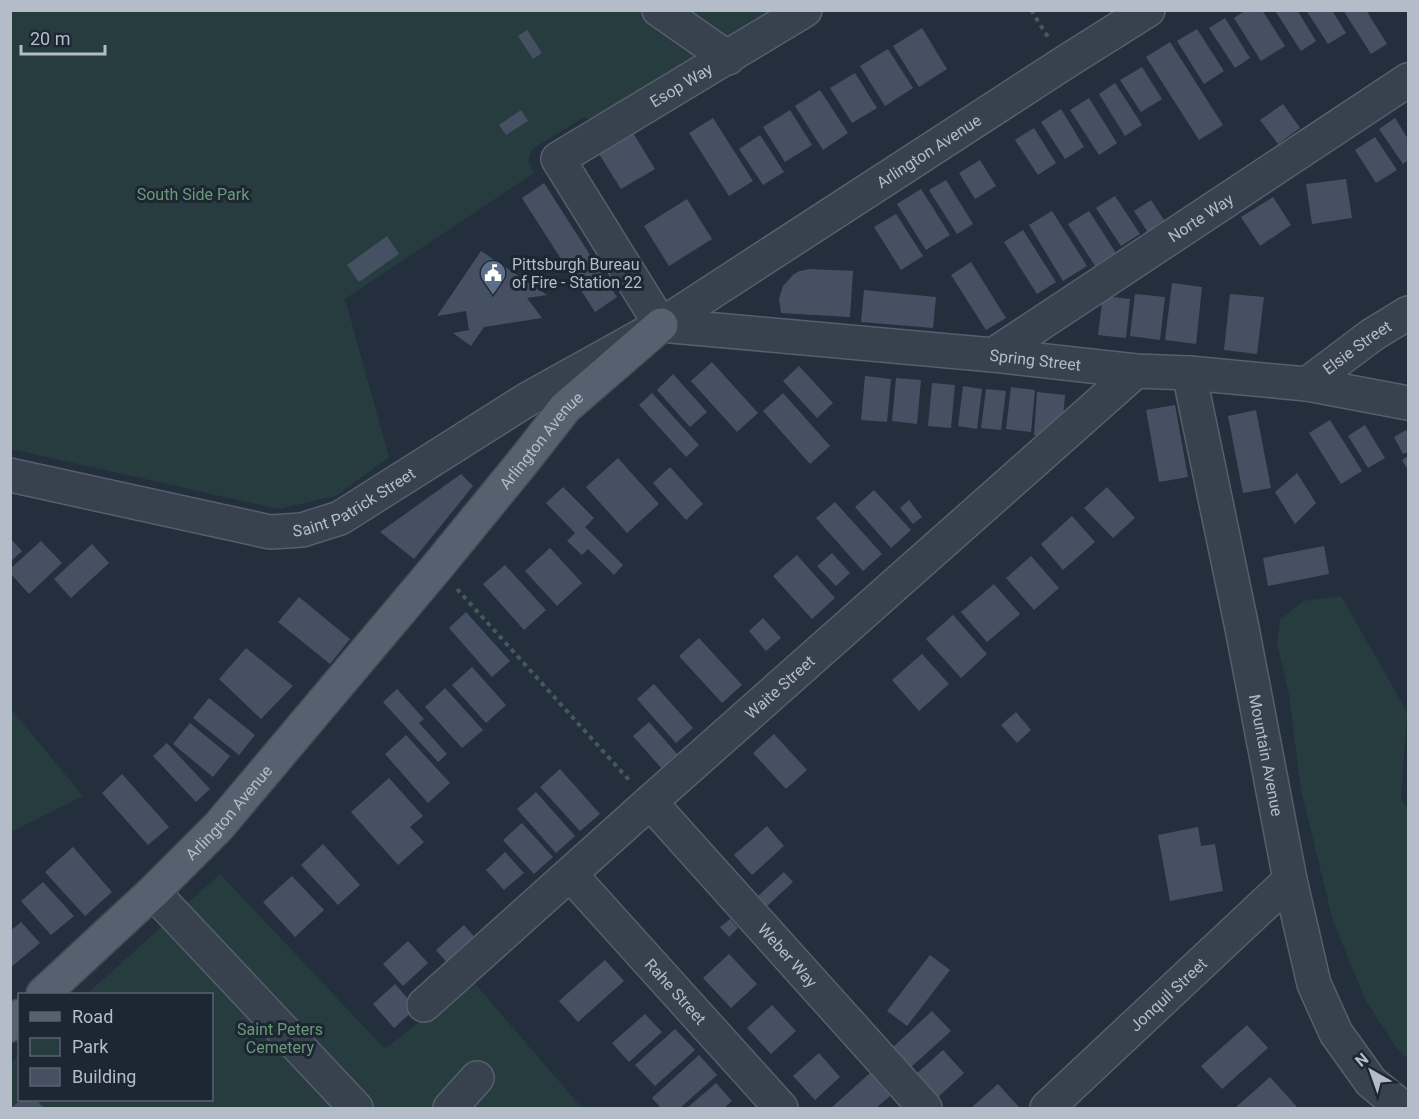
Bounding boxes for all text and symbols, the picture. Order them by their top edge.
scale bar [21,18,105,56]
text: 20 m [30,28,70,49]
street label: Esop Way [647,59,716,111]
street label: Arlington Avenue [873,111,985,192]
park label: South Side Park [137,185,250,204]
street label: Norte Way [1165,189,1237,246]
place label: Pittsburgh Bureau of Fire - Station 22 [512,255,642,292]
public building icon: Pittsburgh Bureau of Fire - Station 22 [478,258,508,296]
street label: Elsie Street [1319,317,1395,379]
street label: Spring Street [989,346,1082,375]
street label: Arlington Avenue [496,388,587,493]
street label: Saint Patrick Street [292,464,419,541]
street label: Waite Street [741,652,819,723]
street label: Mountain Avenue [1245,693,1287,818]
street label: Arlington Avenue [182,761,276,864]
street label: Weber Way [754,920,821,992]
street label: Jonquil Street [1126,954,1211,1035]
street label: Rahe Street [641,955,710,1029]
legend [18,993,213,1101]
text: Road [72,1006,113,1027]
park label: Saint Peters Cemetery [237,1020,323,1057]
text: Park [72,1036,109,1057]
north arrow [1341,1041,1401,1101]
text: N [1351,1049,1372,1071]
text: Building [72,1066,136,1087]

